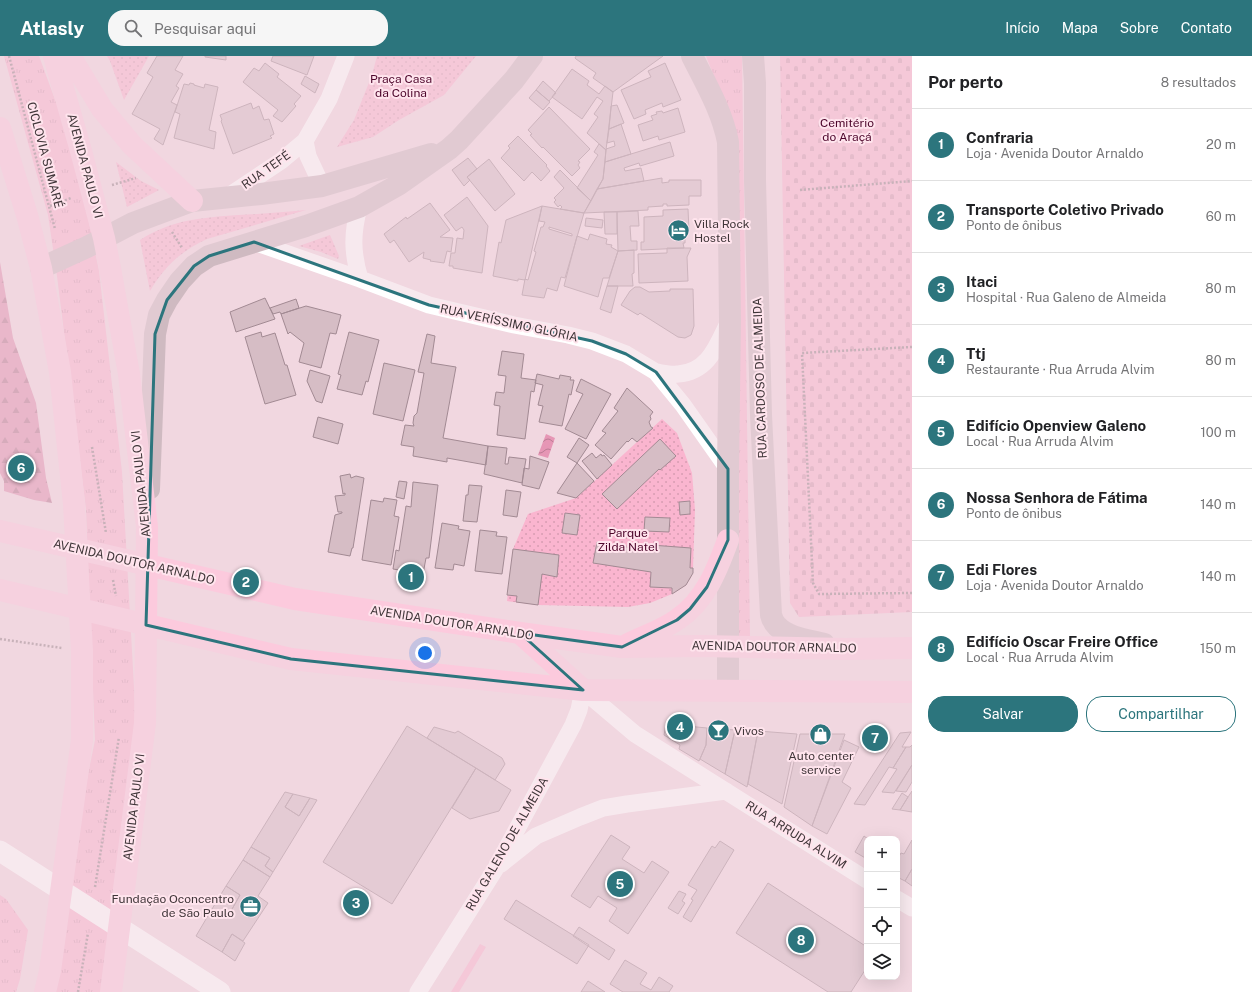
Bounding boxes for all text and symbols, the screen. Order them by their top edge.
search box [108,10,388,46]
text: Atlasly [20,17,84,39]
icon: search [122,17,144,39]
text: Pesquisar aqui [154,20,256,37]
text: Início [1005,20,1040,36]
text: Mapa [1062,20,1098,36]
text: Sobre [1120,20,1159,36]
text: Contato [1181,20,1232,36]
park label: Praça Casa da Colina [370,72,432,100]
text: Por perto [928,72,1003,92]
text: 8 resultados [1161,75,1236,90]
street label: CICLOVIA SUMARÉ [24,100,66,210]
street label: AVENIDA PAULO VI [64,112,106,220]
park label: Cemitério do Araçá [820,116,874,144]
text: Confraria [966,129,1033,146]
text: 1 [938,137,944,152]
text: 20 m [1206,137,1236,152]
text: Loja · Avenida Doutor Arnaldo [966,146,1144,161]
street label: RUA TEFÉ [239,148,293,192]
text: Transporte Coletivo Privado [966,201,1164,218]
text: 2 [937,209,945,224]
text: 60 m [1206,209,1236,224]
place label: Villa Rock Hostel [694,217,750,245]
hotel icon: Villa Rock Hostel [666,218,692,244]
text: Ponto de ônibus [966,218,1062,233]
text: Itaci [966,273,997,290]
text: 3 [937,281,945,296]
text: 80 m [1205,281,1236,296]
text: Hospital · Rua Galeno de Almeida [966,290,1166,305]
street label: RUA CARDOSO DE ALMEIDA [750,297,770,459]
street label: RUA VERÍSSIMO GLÓRIA [439,302,580,345]
text: Ttj [966,345,986,362]
text: 4 [937,353,945,368]
text: 80 m [1205,353,1236,368]
text: Restaurante · Rua Arruda Alvim [966,362,1154,377]
text: Edifício Openview Galeno [966,417,1146,434]
text: 5 [937,425,945,440]
text: 100 m [1200,425,1236,440]
street label: AVENIDA PAULO VI [128,430,154,538]
text: Local · Rua Arruda Alvim [966,434,1114,449]
pin: 6 [8,453,34,483]
text: Nossa Senhora de Fátima [966,489,1148,506]
text: 6 [937,497,945,512]
text: 140 m [1200,497,1236,512]
text: Ponto de ônibus [966,506,1062,521]
park label: Parque Zilda Natel [598,526,659,554]
street label: AVENIDA DOUTOR ARNALDO [52,537,216,587]
text: Edi Flores [966,561,1037,578]
pin: 1 [398,562,424,592]
pin: 2 [233,567,259,597]
text: 7 [937,569,945,584]
text: 140 m [1200,569,1236,584]
text: Loja · Avenida Doutor Arnaldo [966,578,1144,593]
street label: AVENIDA DOUTOR ARNALDO [369,603,535,643]
text: Edifício Oscar Freire Office [966,633,1158,650]
street label: AVENIDA DOUTOR ARNALDO [691,639,857,655]
text: 8 [937,641,945,656]
text: 150 m [1200,641,1236,656]
your location [415,643,435,663]
text: Local · Rua Arruda Alvim [966,650,1114,665]
button: Salvar [928,696,1078,732]
button: Compartilhar [1086,696,1236,732]
pin: 4 [667,712,693,742]
bar icon: Vivos [706,718,732,744]
shop icon: Auto center service [808,722,834,748]
pin: 7 [862,723,888,753]
place label: Vivos [734,724,764,738]
place label: Auto center service [788,749,854,777]
street label: AVENIDA PAULO VI [120,753,148,861]
street label: RUA GALENO DE ALMEIDA [463,774,551,913]
street label: RUA ARRUDA ALVIM [743,798,849,872]
map controls [864,836,900,980]
button: + [864,836,900,872]
pin: 5 [607,869,633,899]
button: − [864,872,900,908]
pin: 3 [343,888,369,918]
place label: Fundação Oconcentro de São Paulo [112,892,234,920]
office icon: Fundação Oconcentro de São Paulo [237,893,263,919]
button: locate [864,908,900,944]
pin: 8 [788,925,814,955]
button: layers [864,944,900,980]

